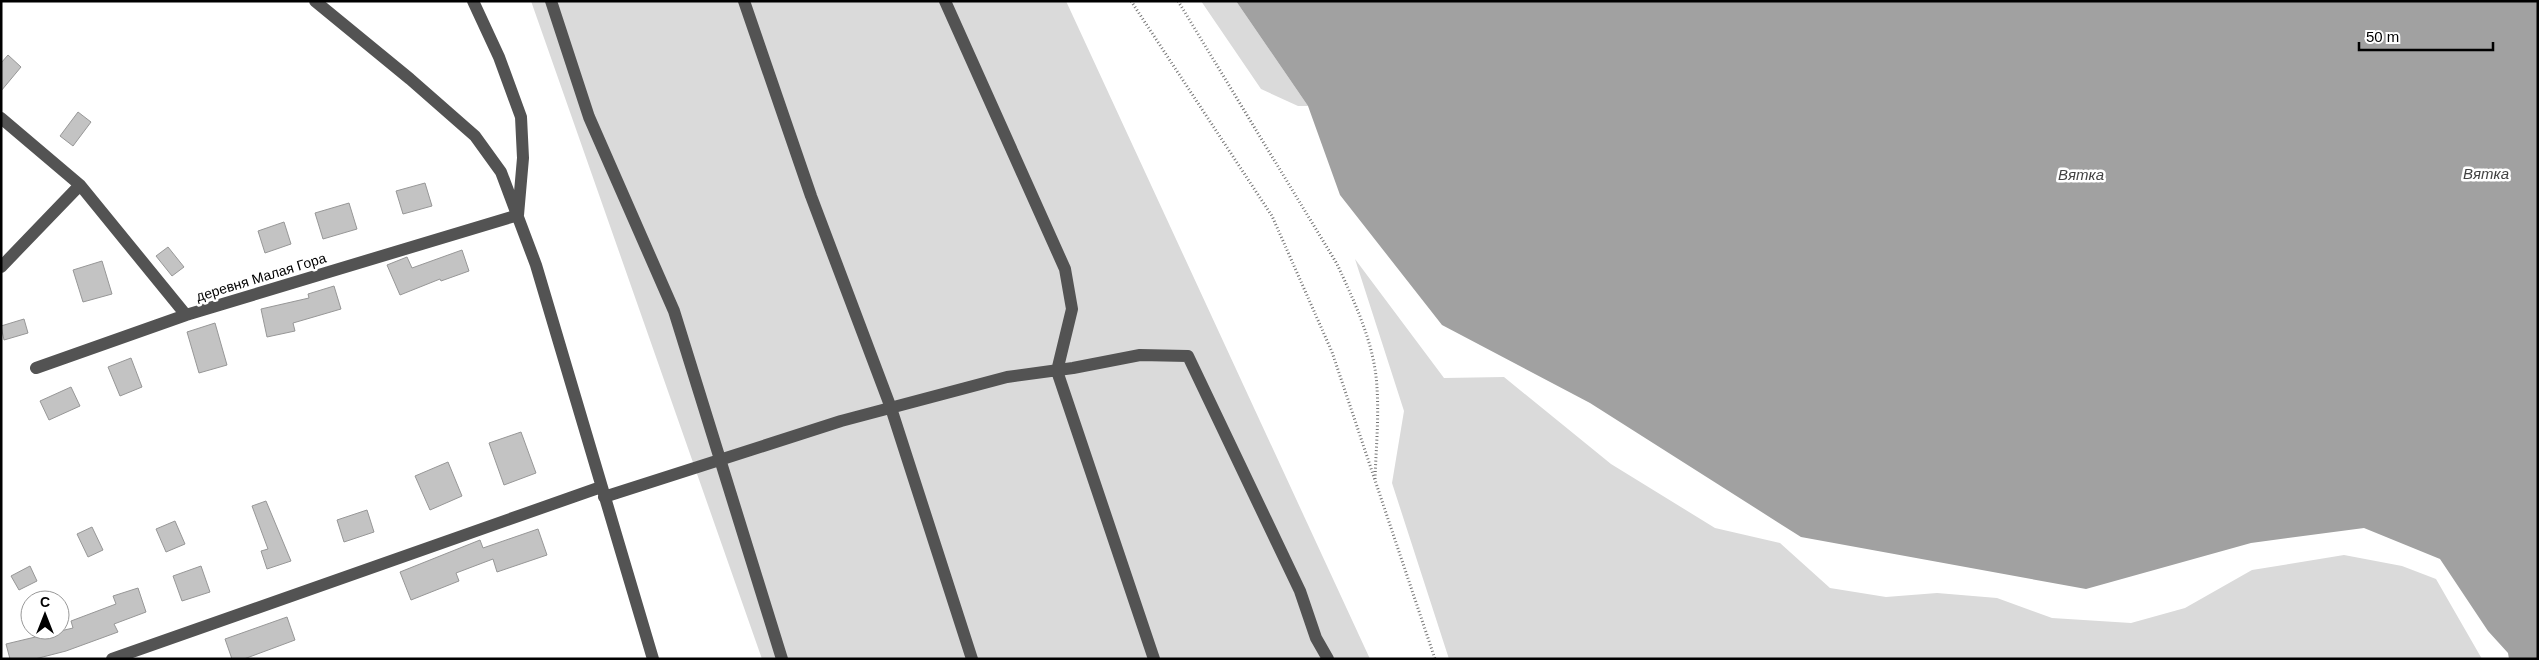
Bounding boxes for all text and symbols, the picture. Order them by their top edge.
scale bar [2359,20,2493,52]
text: 50 m [2366,28,2399,45]
water label: Вятка [2463,165,2509,182]
water label: Вятка [2058,166,2104,183]
street label: деревня Малая Гора [194,250,328,304]
north arrow [20,590,70,640]
text: С [40,594,50,610]

